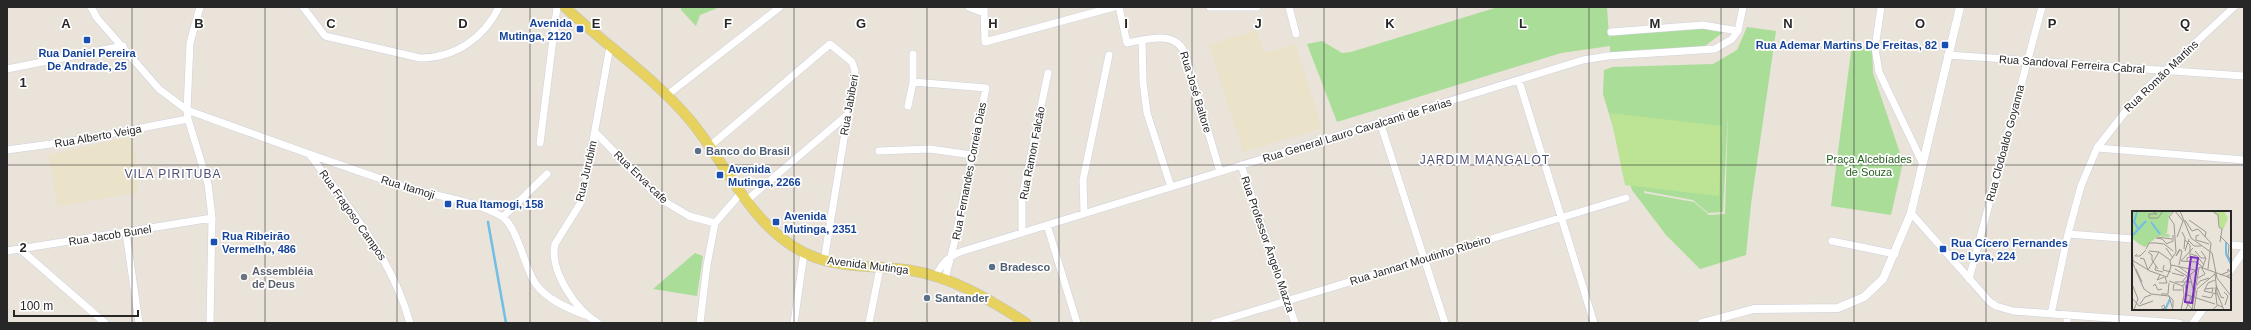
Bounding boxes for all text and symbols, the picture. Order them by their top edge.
text: A [61,16,71,31]
text: B [194,16,204,31]
text: C [326,16,336,31]
text: D [458,16,468,31]
text: E [592,16,601,31]
text: F [724,16,732,31]
text: G [856,16,866,31]
text: H [988,16,998,31]
text: I [1124,16,1128,31]
text: J [1254,16,1262,31]
text: K [1385,16,1395,31]
text: L [1519,16,1527,31]
text: M [1650,16,1660,31]
text: N [1783,16,1793,31]
text: O [1915,16,1925,31]
text: P [2048,16,2057,31]
text: Q [2180,16,2190,31]
place label: Avenida Mutinga, 2120 [499,17,573,42]
marker: Avenida Mutinga, 2120 [575,24,585,34]
marker: Rua Daniel Pereira De Andrade, 25 [82,35,92,45]
street label: Rua Romão Martins [2122,37,2201,114]
place label: Rua Ademar Martins De Freitas, 82 [1756,39,1937,51]
marker: Rua Ademar Martins De Freitas, 82 [1940,40,1950,50]
place label: Rua Daniel Pereira De Andrade, 25 [38,47,136,72]
street label: Rua José Baltore [1178,50,1214,134]
street label: Rua Sandoval Ferreira Cabral [1999,53,2145,75]
street label: Rua Jabiberi [838,74,860,136]
text: 1 [19,75,27,90]
street label: Rua Clodoaldo Goyanna [1984,82,2027,203]
street label: Rua General Lauro Cavalcanti de Farias [1261,95,1453,165]
street label: Rua Fernandes Correia Dias [950,101,988,241]
street label: Rua Ramon Falcão [1017,105,1047,201]
street label: Rua Alberto Veiga [54,122,143,150]
street label: Rua Jurubim [573,139,599,203]
place label: Banco do Brasil [706,145,790,157]
marker: Banco do Brasil [693,146,703,156]
street label: Rua Erva-cafe [612,148,670,206]
district label: JARDIM MANGALOT [1420,153,1550,167]
park label: Praça Alcebíades de Souza [1826,153,1912,178]
place label: Avenida Mutinga, 2266 [728,163,801,188]
district label: VILA PIRITUBA [124,167,222,181]
street label: Rua Fragoso Campos [317,167,389,263]
marker: Avenida Mutinga, 2266 [715,170,725,180]
street label: Rua Itamoji [380,173,436,201]
street label: Rua Professor Ângelo Mazza [1239,174,1297,314]
place label: Rua Itamogi, 158 [456,198,543,210]
marker: Rua Itamogi, 158 [443,199,453,209]
place label: Avenida Mutinga, 2351 [784,210,857,235]
inset map [2132,211,2231,310]
marker: Avenida Mutinga, 2351 [771,217,781,227]
street label: Rua Jacob Bunel [68,223,152,247]
place label: Rua Ribeirão Vermelho, 486 [222,230,296,255]
street label: Rua Jannart Moutinho Ribeiro [1348,233,1492,287]
marker: Rua Ribeirão Vermelho, 486 [209,237,219,247]
place label: Rua Cícero Fernandes De Lyra, 224 [1951,237,2068,262]
text: 2 [19,240,27,255]
marker: Rua Cícero Fernandes De Lyra, 224 [1938,244,1948,254]
street label: Avenida Mutinga [827,254,910,276]
place label: Bradesco [1000,261,1050,273]
marker: Bradesco [987,262,997,272]
place label: Assembléia de Deus [252,265,314,290]
marker: Assembléia de Deus [239,272,249,282]
scale bar [14,292,138,318]
place label: Santander [935,292,990,304]
marker: Santander [922,293,932,303]
text: 100 m [20,299,53,313]

